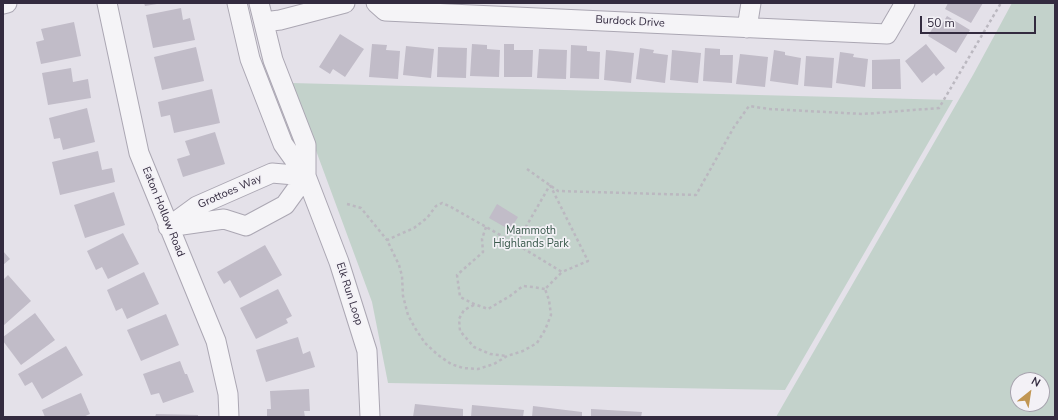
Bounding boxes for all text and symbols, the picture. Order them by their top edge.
scale bar [922,8,1038,34]
street label: Burdock Drive [595,14,665,30]
text: 50 m [927,15,955,31]
street label: Eaton Hollow Road [139,165,187,259]
street label: Grottoes Way [196,172,264,212]
park label: Mammoth Highlands Park [493,224,569,250]
street label: Elk Run Loop [333,261,365,327]
north arrow [1010,372,1050,412]
text: N [1028,373,1043,391]

